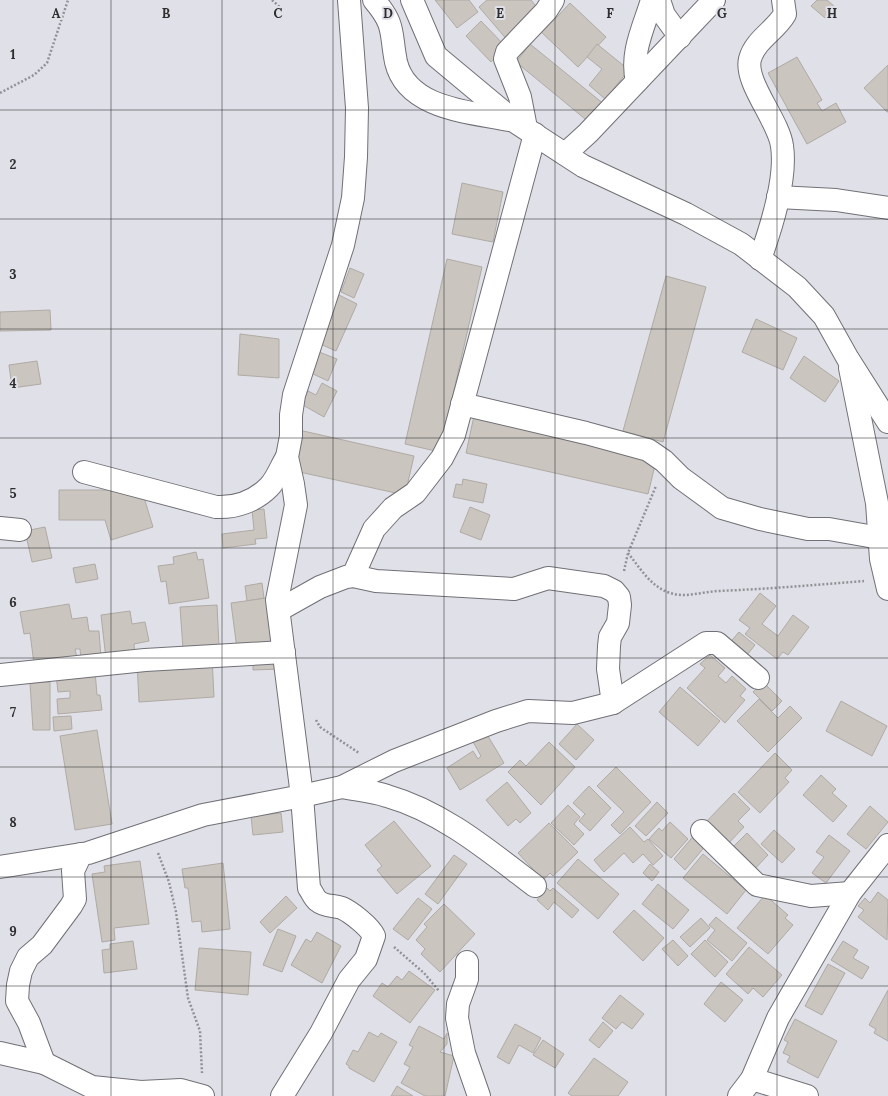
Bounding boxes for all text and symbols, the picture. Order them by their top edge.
text: A [52,5,61,22]
text: B [162,5,171,22]
text: C [274,5,283,22]
text: D [383,5,393,22]
text: E [496,5,504,22]
text: F [606,5,614,22]
text: G [717,5,727,22]
text: H [827,5,837,22]
text: 1 [10,46,16,63]
text: 2 [10,156,17,173]
text: 3 [9,266,17,283]
text: 4 [9,375,17,392]
text: 5 [9,485,17,502]
text: 6 [9,594,17,611]
text: 7 [10,704,16,721]
text: 8 [9,814,17,831]
text: 9 [9,923,17,940]

